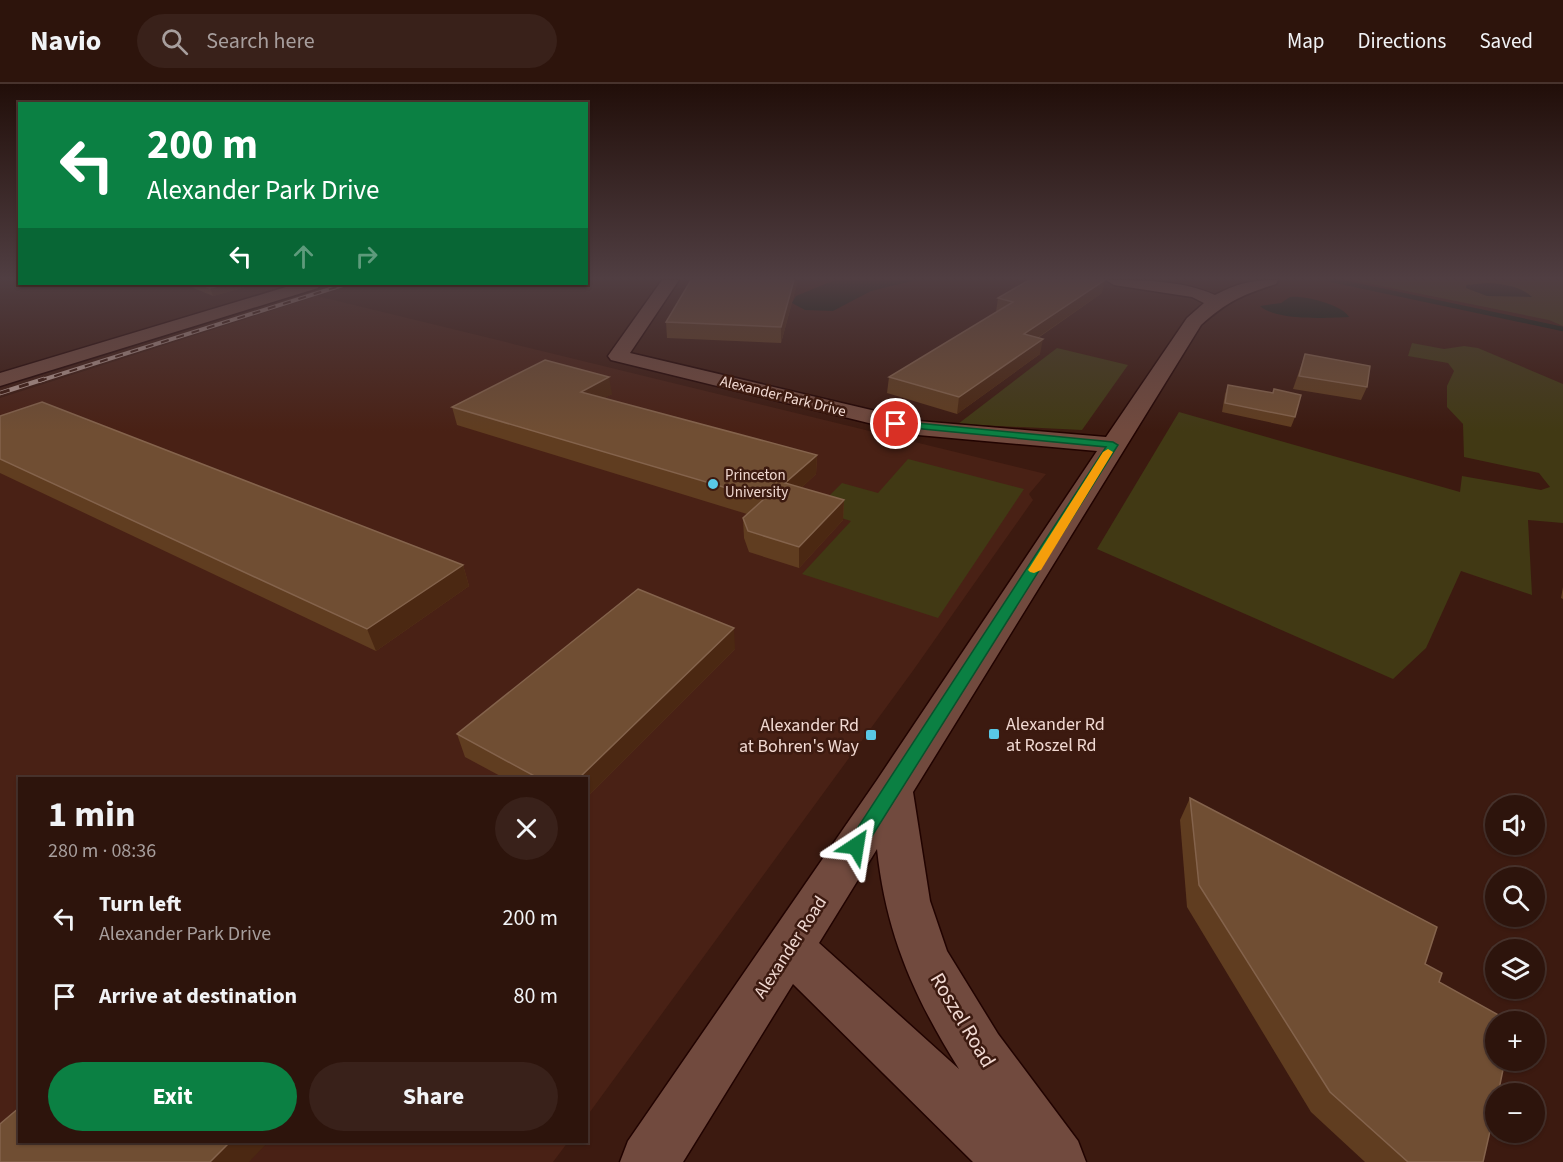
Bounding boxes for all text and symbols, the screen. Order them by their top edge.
search box [137,14,557,68]
text: Navio [30,21,101,61]
icon: search [158,25,191,58]
text: Search here [206,25,315,57]
text: Map [1287,26,1325,56]
text: Directions [1358,26,1446,56]
text: Saved [1479,26,1533,56]
text: 200 m [147,115,258,175]
icon: left [48,126,126,204]
text: Alexander Park Drive [147,171,379,210]
icon: left [224,240,257,273]
icon: ahead [287,240,320,273]
icon: right [350,240,383,273]
street label: Alexander Park Drive [718,371,848,422]
pin [870,398,921,449]
icon: arrive [879,407,912,440]
place label: Princeton University [725,465,788,503]
marker: Princeton University [706,477,720,491]
place label: Alexander Rd at Roszel Rd [1006,712,1105,758]
place label: Alexander Rd at Bohren's Way [739,713,860,759]
marker: Alexander Rd at Roszel Rd [987,727,1001,741]
marker: Alexander Rd at Bohren's Way [864,728,878,742]
text: 1 min [48,789,136,840]
map controls [1485,795,1545,1143]
button: sound [1485,795,1545,855]
button: close [495,797,558,860]
position arrow [824,814,888,878]
text: 280 m · 08:36 [48,837,156,865]
button: search [1485,867,1545,927]
text: Turn left [99,888,181,920]
street label: Alexander Road [748,891,833,1003]
icon: left [48,902,81,935]
text: 200 m [503,902,558,934]
text: Alexander Park Drive [99,920,271,948]
button: layers [1485,939,1545,999]
street label: Roszel Road [923,967,1003,1073]
icon: arrive [48,980,81,1013]
text: Arrive at destination [99,980,297,1012]
text: 80 m [513,980,558,1012]
button: + [1485,1011,1545,1071]
button: Exit [48,1062,297,1131]
button: Share [309,1062,558,1131]
button: − [1485,1083,1545,1143]

